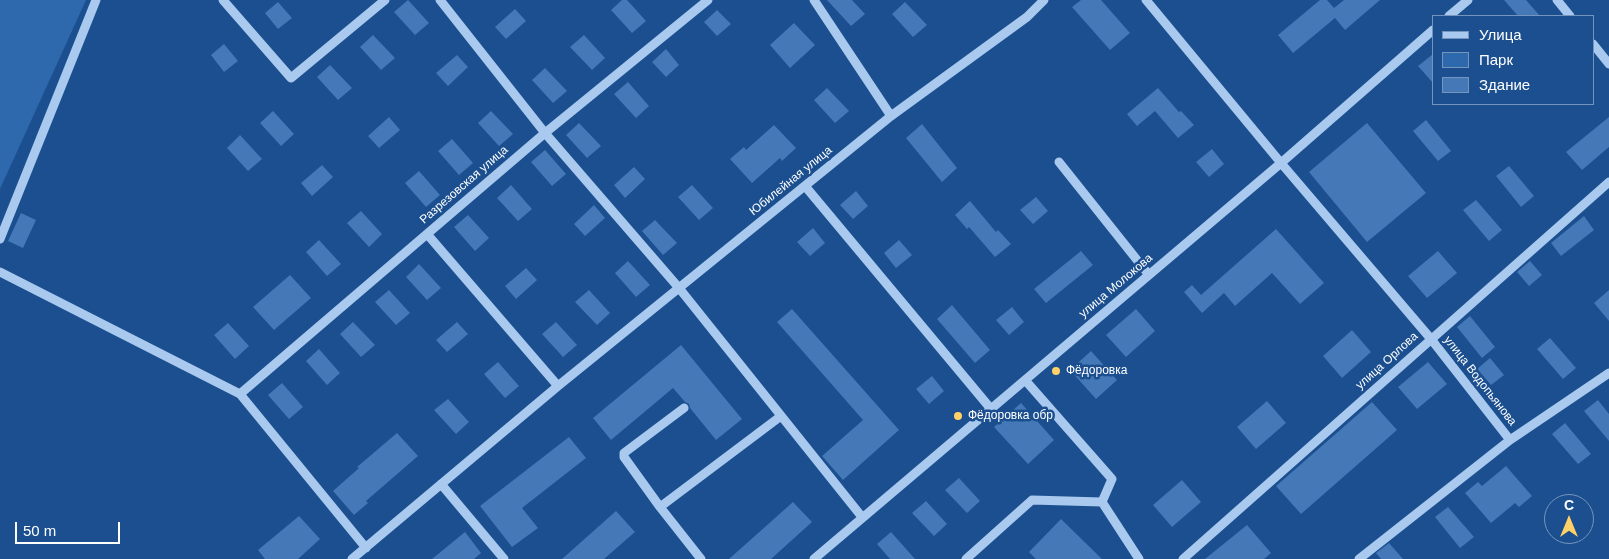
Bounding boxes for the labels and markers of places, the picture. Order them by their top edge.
place label: Фёдоровка [1066,364,1127,378]
marker: Фёдоровка [1050,365,1062,377]
place label: Фёдоровка обр [968,409,1053,423]
marker: Фёдоровка обр [952,410,964,422]

